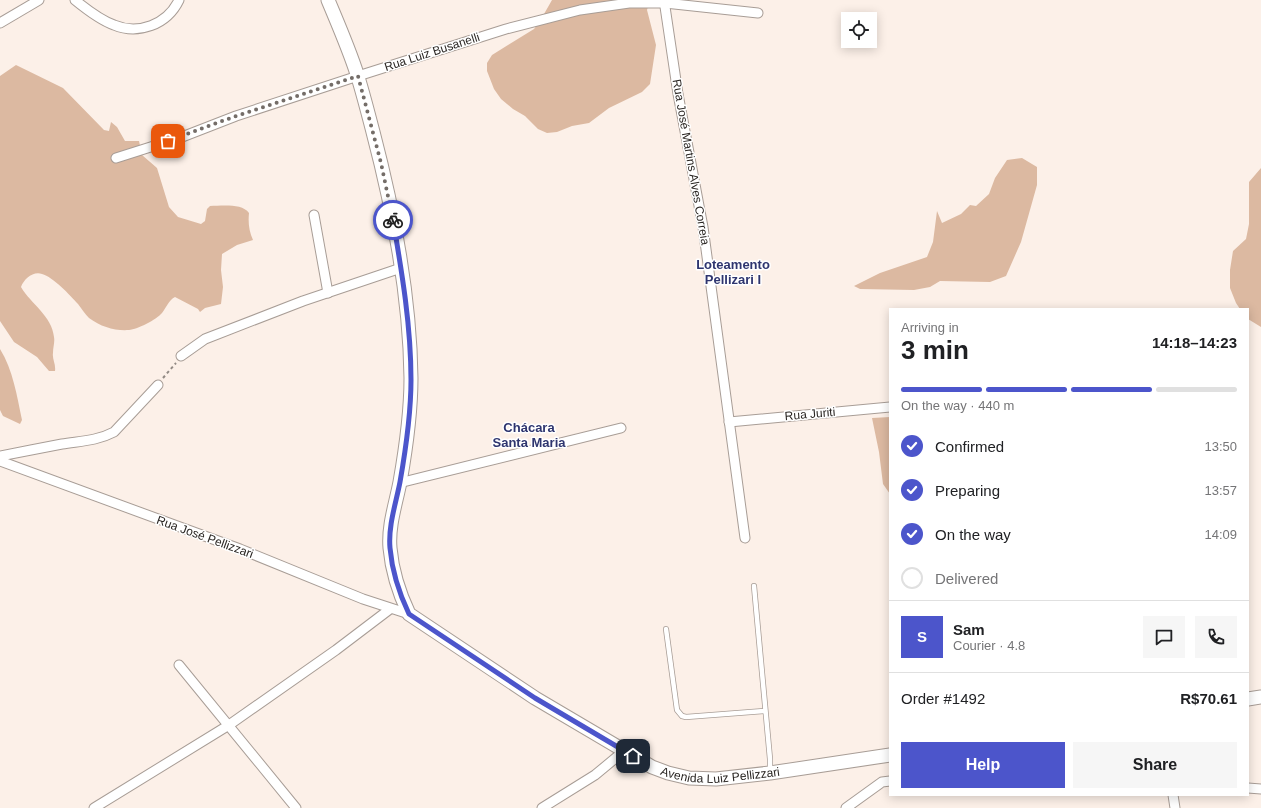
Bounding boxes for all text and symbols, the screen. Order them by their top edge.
map controls [841,12,877,48]
button: locate [841,12,877,48]
street label: Rua Luiz Busanelli [383,30,481,74]
street label: Rua José Martins Alves Correia [670,78,713,246]
pin [151,124,185,158]
icon: bag [157,130,179,152]
courier [373,200,413,240]
icon: bike [382,209,404,231]
district label: Loteamento Pellizari I [696,257,770,287]
text: Arriving in [901,320,959,335]
text: 14:18–14:23 [1152,334,1237,351]
text: 3 min [901,335,969,365]
text: On the way · 440 m [901,398,1014,413]
street label: Rua Juriti [784,405,836,423]
district label: Chácara Santa Maria [493,420,566,450]
icon: check [901,435,923,457]
text: Confirmed [935,438,1004,455]
text: 13:50 [1204,439,1237,454]
icon: check [901,479,923,501]
text: Preparing [935,482,1000,499]
text: 13:57 [1204,483,1237,498]
street label: Rua José Pellizzari [155,513,255,561]
icon: check [901,523,923,545]
text: On the way [935,526,1011,543]
text: 14:09 [1204,527,1237,542]
text: Delivered [935,570,998,587]
button: chat [1143,616,1185,658]
button: phone [1195,616,1237,658]
text: Sam [953,621,985,638]
text: S [917,628,927,645]
text: Courier · 4.8 [953,638,1025,653]
text: Order #1492 [901,690,985,707]
text: R$70.61 [1180,690,1237,707]
pin [616,739,650,773]
button: Help [901,742,1065,788]
button: Share [1073,742,1237,788]
icon: home [622,745,644,767]
street label: Avenida Luiz Pellizzari [659,764,781,786]

